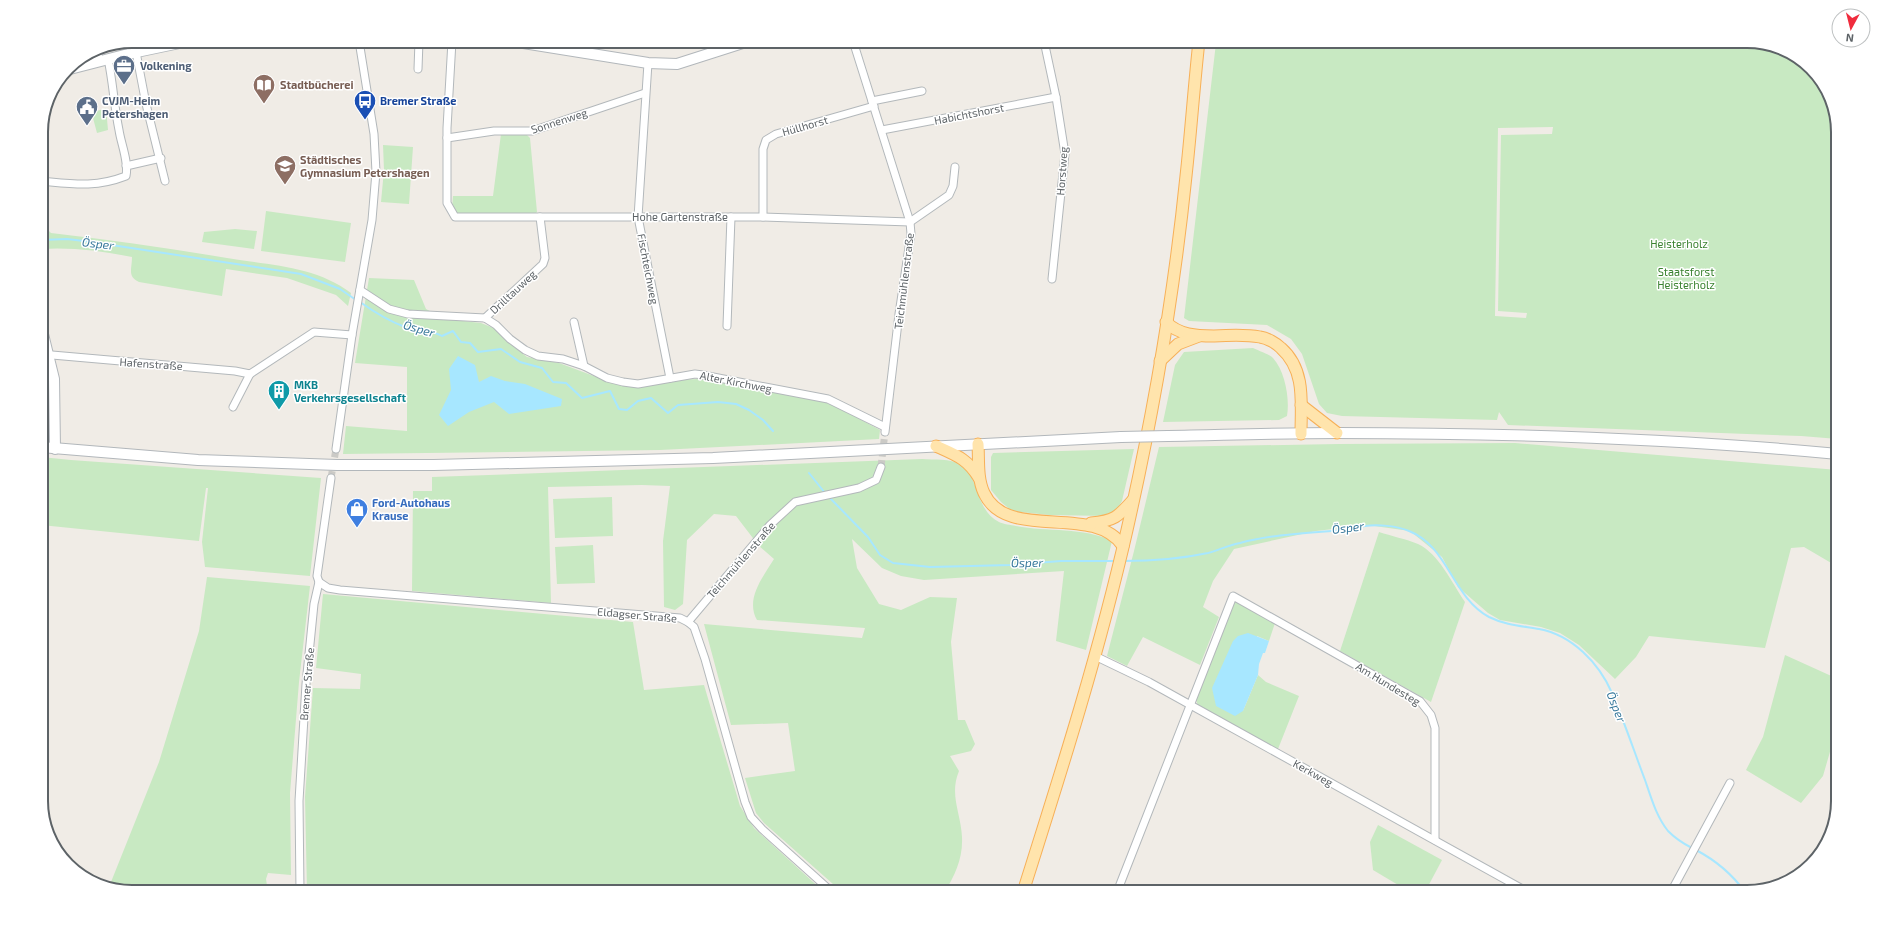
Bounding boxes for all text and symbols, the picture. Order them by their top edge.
north arrow [1831,8,1871,48]
text: N [1845,31,1854,45]
office icon: Volkening [111,53,137,86]
place label: Volkening [140,59,192,72]
library icon: Stadtbücherei [251,72,277,105]
place label: Stadtbücherei [280,78,354,91]
bus stop icon: Bremer Straße [352,88,378,121]
public building icon: CVJM-Heim Petershagen [74,94,100,127]
place label: CVJM-Heim Petershagen [102,94,168,120]
place label: Bremer Straße [380,94,456,107]
street label: Habichtshorst [933,100,1005,127]
street label: Sonnenweg [529,105,589,136]
street label: Hüllhorst [780,113,829,138]
street label: Horstweg [1053,146,1070,196]
school or university icon: Städtisches Gymnasium Petershagen [272,153,298,186]
place label: Städtisches Gymnasium Petershagen [300,153,430,180]
street label: Hohe Gartenstraße [632,210,728,223]
street label: Fischteichweg [635,232,662,305]
street label: Teichmühlenstraße [891,232,916,330]
water label: Ösper [81,234,115,252]
park label: Heisterholz [1650,237,1708,250]
park label: Staatsforst Heisterholz [1657,265,1715,291]
street label: Drilltauweg [487,267,538,316]
water label: Ösper [402,317,437,339]
street label: Hafenstraße [119,355,183,372]
street label: Alter Kirchweg [699,368,773,395]
building icon: MKB Verkehrsgesellschaft [266,378,292,411]
place label: MKB Verkehrsgesellschaft [294,378,406,404]
shop icon: Ford-Autohaus Krause [344,496,370,529]
place label: Ford-Autohaus Krause [372,496,450,522]
water label: Ösper [1331,518,1365,536]
street label: Teichmühlenstraße [704,519,777,601]
water label: Ösper [1011,555,1043,569]
street label: Eldagser Straße [597,605,678,624]
street label: Bremer Straße [297,647,316,721]
street label: Am Hundesteg [1354,659,1423,708]
water label: Ösper [1604,689,1630,724]
street label: Kerkweg [1291,756,1335,789]

